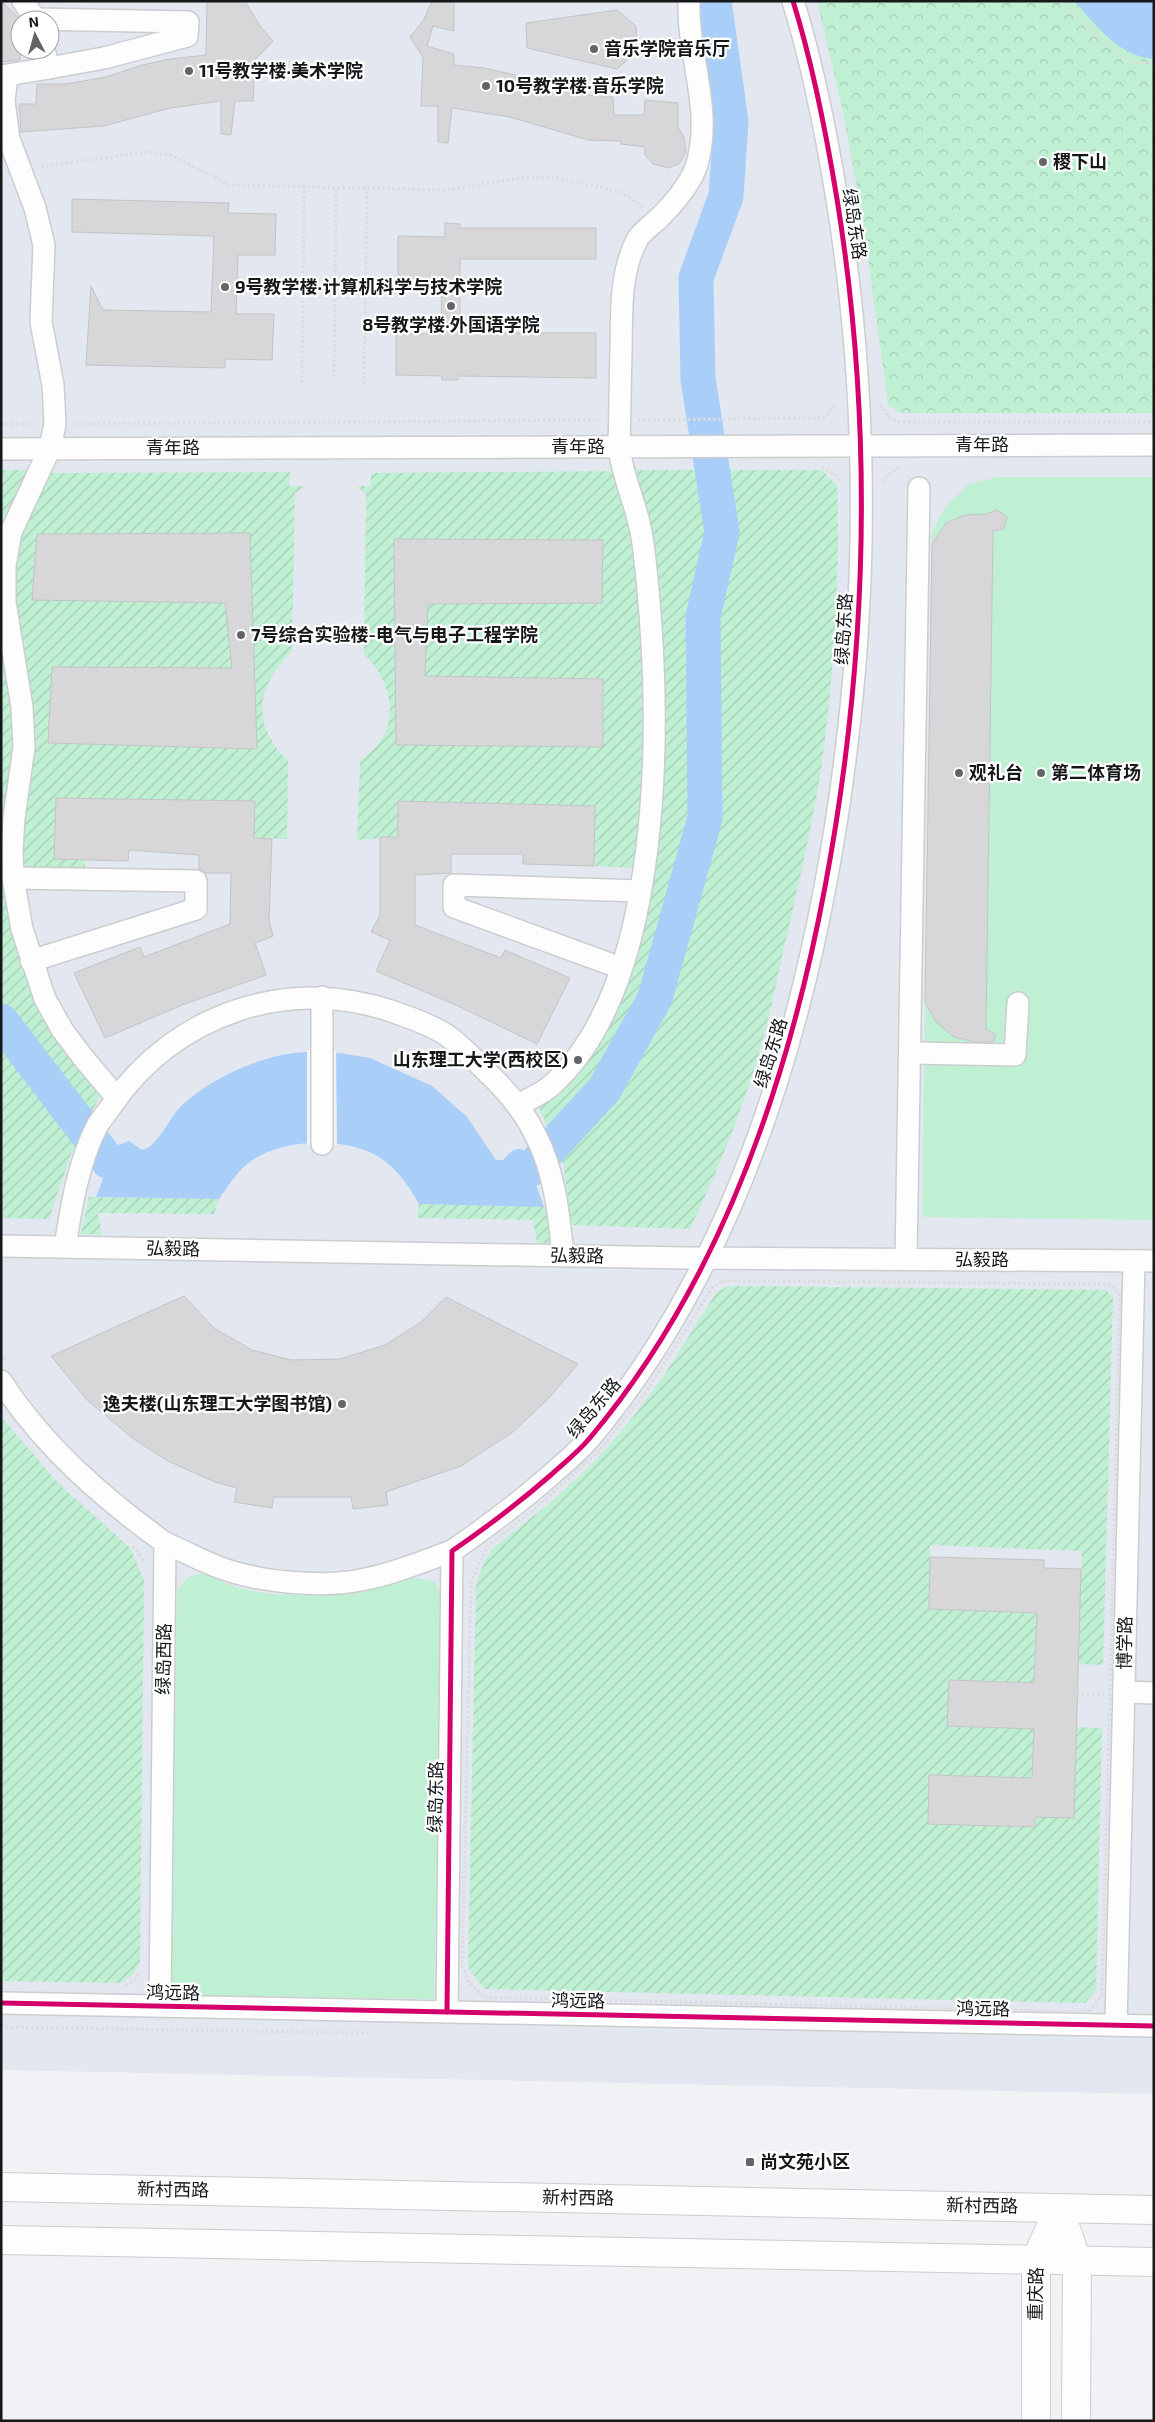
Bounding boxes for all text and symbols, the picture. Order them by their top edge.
north arrow [10,10,60,60]
text: N [28,13,40,31]
place label: 音乐学院音乐厅 [604,37,730,59]
marker: 音乐学院音乐厅 [588,43,600,55]
place label: 11号教学楼·美术学院 [199,59,363,81]
marker: 11号教学楼·美术学院 [183,65,195,77]
place label: 10号教学楼·音乐学院 [496,74,664,96]
marker: 10号教学楼·音乐学院 [480,80,492,92]
place label: 稷下山 [1053,150,1107,172]
marker: 稷下山 [1037,156,1049,168]
street label: 绿岛东路 [838,187,871,261]
place label: 9号教学楼·计算机科学与技术学院 [235,275,502,297]
marker: 9号教学楼·计算机科学与技术学院 [219,281,231,293]
marker: 8号教学楼·外国语学院 [445,300,457,312]
place label: 8号教学楼·外国语学院 [362,313,540,335]
street label: 青年路 [955,433,1009,455]
street label: 青年路 [551,435,605,457]
street label: 青年路 [146,436,200,458]
street label: 绿岛东路 [830,592,856,665]
place label: 7号综合实验楼-电气与电子工程学院 [251,623,538,645]
marker: 7号综合实验楼-电气与电子工程学院 [235,629,247,641]
place label: 观礼台 [969,761,1023,783]
place label: 第二体育场 [1051,761,1141,783]
marker: 观礼台 [953,767,965,779]
marker: 第二体育场 [1035,767,1047,779]
street label: 绿岛东路 [749,1015,791,1090]
place label: 山东理工大学(西校区) [393,1048,568,1070]
marker: 山东理工大学(西校区) [572,1054,584,1066]
street label: 弘毅路 [146,1237,200,1259]
street label: 弘毅路 [550,1244,604,1266]
street label: 弘毅路 [955,1248,1009,1270]
street label: 绿岛东路 [562,1373,625,1442]
place label: 逸夫楼(山东理工大学图书馆) [103,1392,332,1414]
marker: 逸夫楼(山东理工大学图书馆) [336,1398,348,1410]
street label: 博学路 [1113,1616,1135,1670]
street label: 绿岛西路 [151,1623,175,1695]
street label: 绿岛东路 [423,1761,447,1833]
street label: 鸿远路 [146,1981,200,2003]
street label: 鸿远路 [551,1989,605,2011]
street label: 鸿远路 [956,1997,1010,2019]
place label: 尚文苑小区 [760,2150,850,2172]
marker: 尚文苑小区 [744,2156,756,2168]
street label: 新村西路 [137,2177,209,2201]
street label: 新村西路 [542,2185,614,2209]
street label: 新村西路 [946,2193,1018,2217]
street label: 重庆路 [1024,2267,1046,2321]

